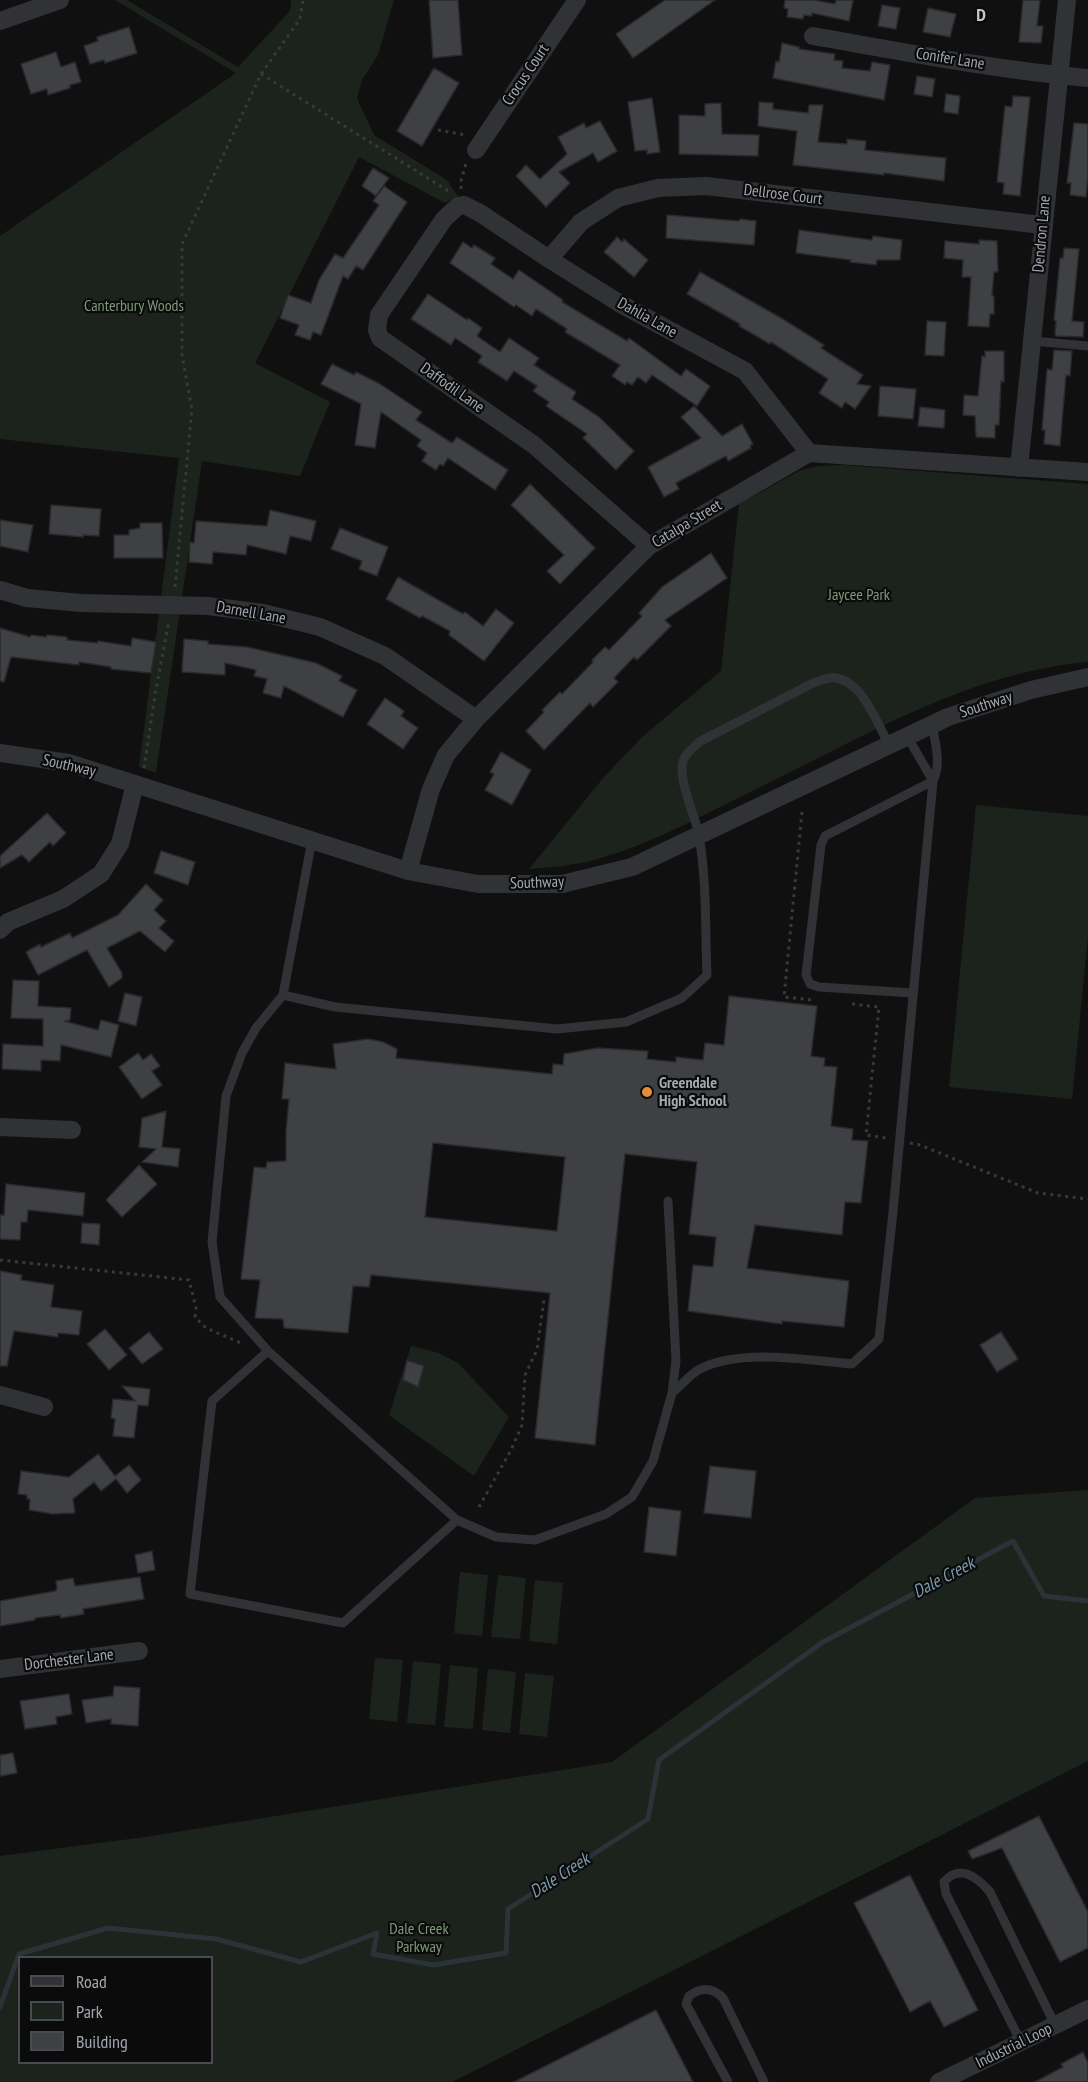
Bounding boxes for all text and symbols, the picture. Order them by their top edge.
district label: D [976,5,986,27]
street label: Crocus Court [499,41,553,109]
street label: Conifer Lane [914,44,986,74]
street label: Dellrose Court [743,181,823,209]
street label: Dendron Lane [1029,195,1055,273]
street label: Dahlia Lane [614,294,680,342]
park label: Canterbury Woods [84,296,184,316]
street label: Daffodil Lane [416,359,488,417]
street label: Catalpa Street [649,496,725,552]
park label: Jaycee Park [828,585,890,605]
street label: Darnell Lane [215,597,287,629]
street label: Southway [957,688,1015,722]
street label: Southway [41,751,97,781]
street label: Southway [510,872,564,894]
place label: Greendale High School [659,1073,727,1111]
marker: Greendale High School [640,1085,654,1099]
water label: Dale Creek [909,1553,979,1603]
street label: Dorchester Lane [23,1645,115,1675]
water label: Dale Creek [526,1849,594,1903]
park label: Dale Creek Parkway [389,1919,449,1957]
legend [18,1956,213,2064]
text: Road [76,1970,107,1993]
text: Park [76,2000,103,2023]
street label: Industrial Loop [973,2019,1055,2073]
text: Building [76,2030,128,2053]

